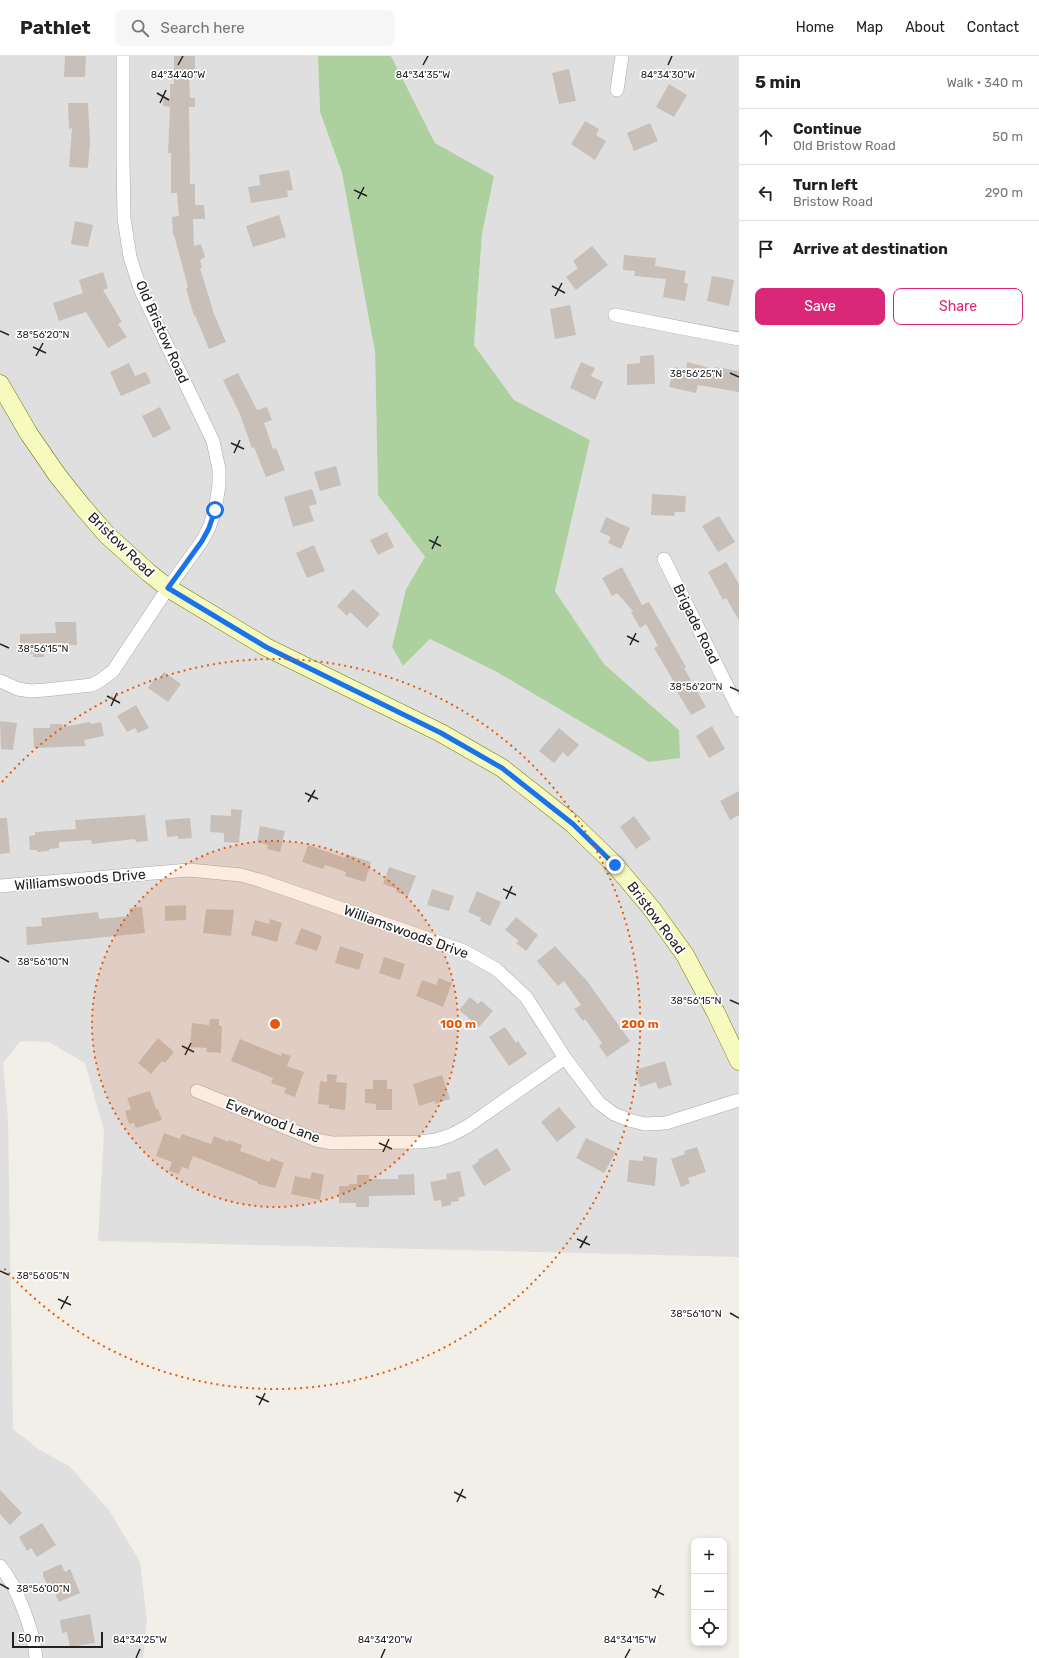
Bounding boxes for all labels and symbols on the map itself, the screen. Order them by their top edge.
text: 84°34'40"W [151,69,205,81]
text: 84°34'35"W [396,69,450,81]
text: 84°34'30"W [641,69,695,81]
street label: Old Bristow Road [132,278,192,386]
text: 38°56'20"N [17,329,70,341]
text: 38°56'25"N [670,368,722,380]
route start [206,501,224,519]
street label: Bristow Road [84,509,158,581]
street label: Brigade Road [669,581,723,667]
text: 38°56'15"N [18,643,69,655]
text: 38°56'20"N [670,681,723,693]
route end [606,856,624,874]
street label: Williamswoods Drive [14,866,146,894]
street label: Bristow Road [623,879,689,957]
street label: Williamswoods Drive [341,902,471,963]
text: 38°56'10"N [17,956,69,968]
text: 38°56'15"N [671,995,722,1007]
centre of rings [268,1017,282,1031]
text: 100 m [440,1017,476,1031]
text: 200 m [621,1017,659,1031]
street label: Everwood Lane [223,1095,323,1147]
text: 38°56'05"N [16,1270,70,1282]
text: 38°56'10"N [670,1308,722,1320]
text: 38°56'00"N [16,1583,70,1595]
scale bar [12,1630,103,1649]
text: 84°34'25"W [113,1634,167,1646]
text: 84°34'20"W [358,1634,412,1646]
text: 84°34'15"W [604,1634,656,1646]

